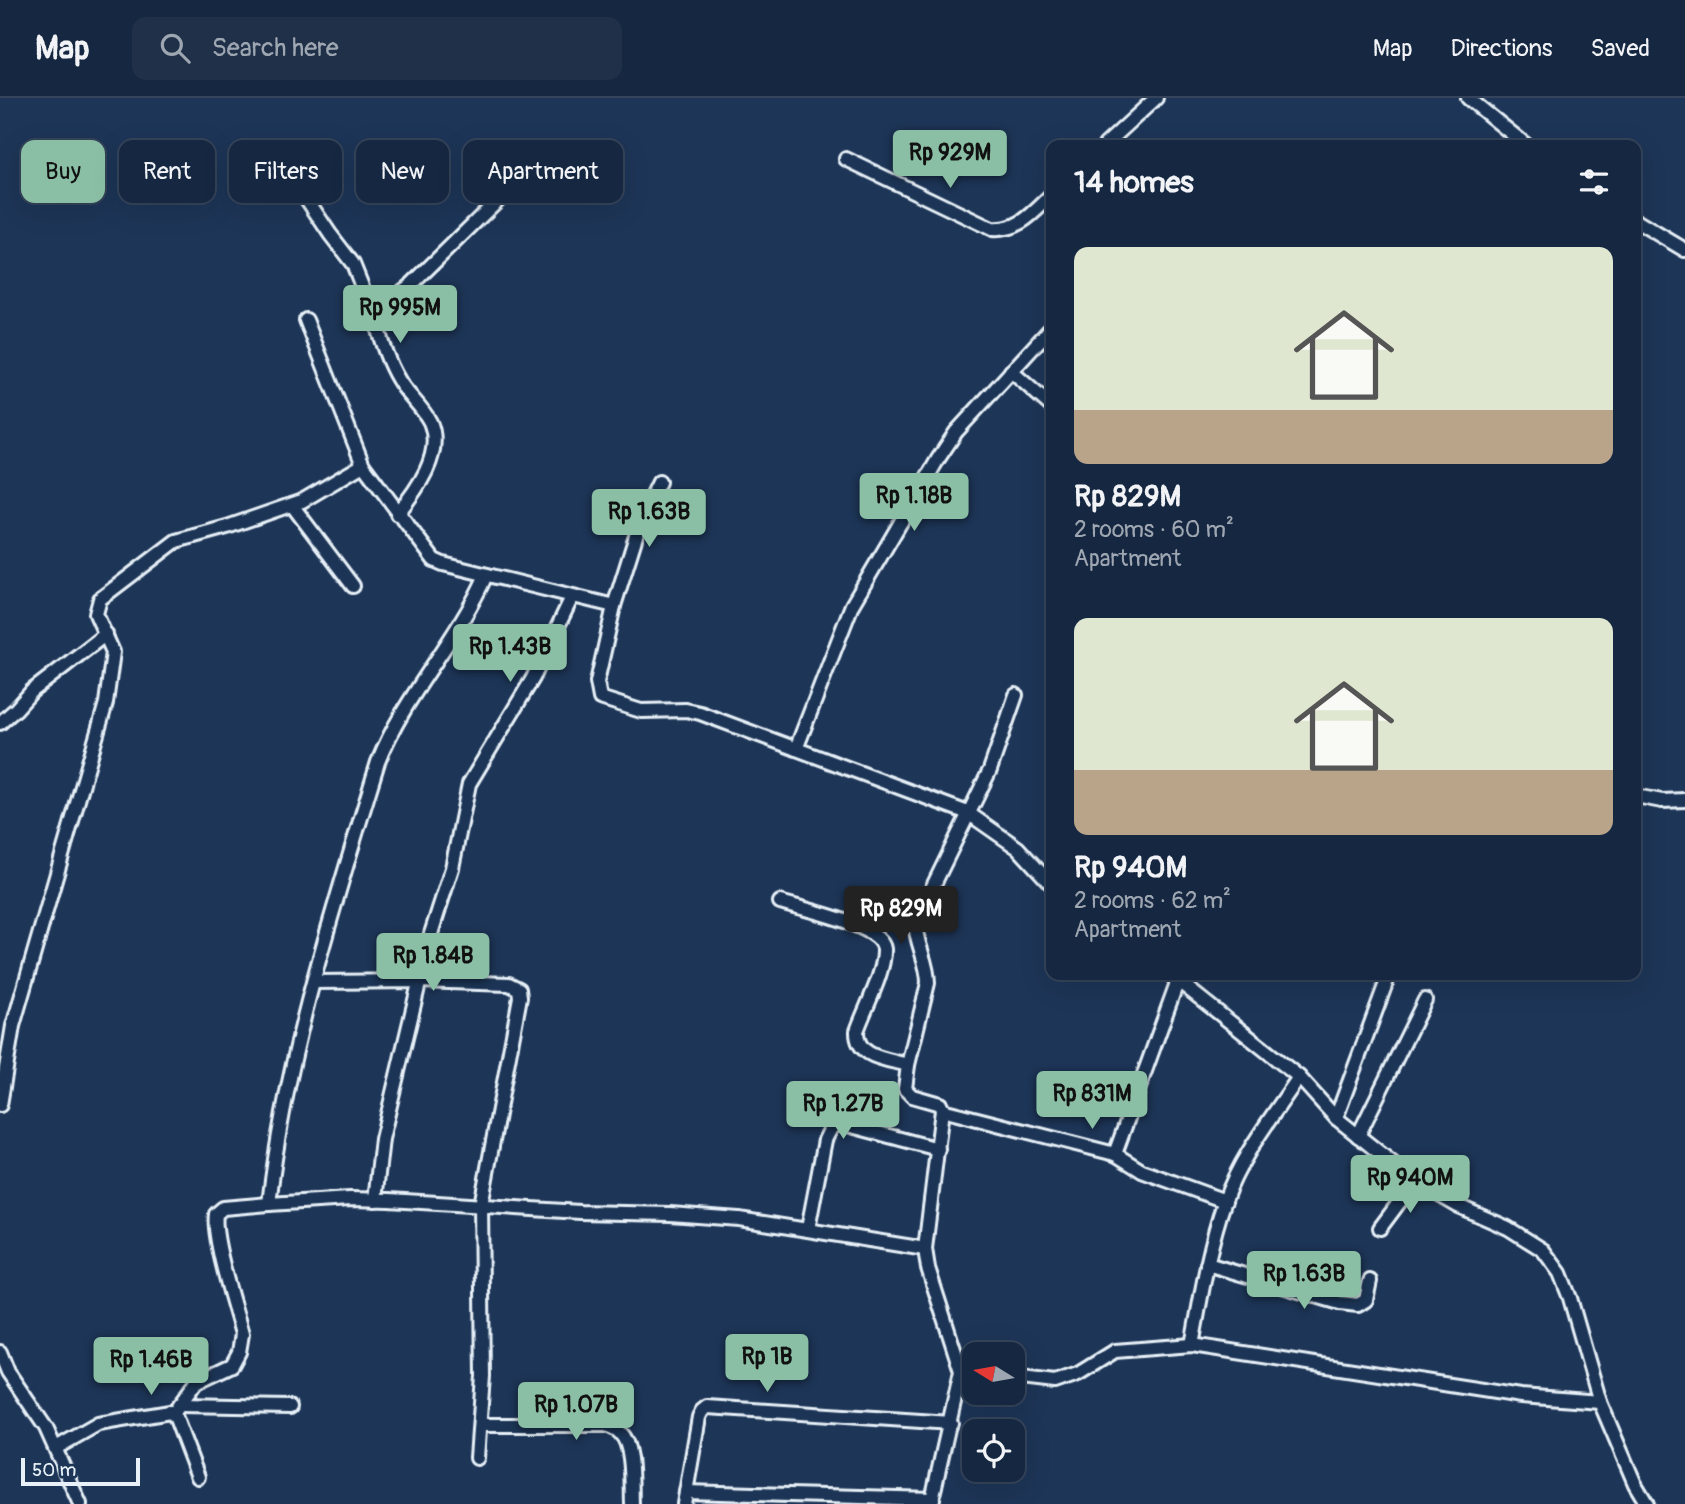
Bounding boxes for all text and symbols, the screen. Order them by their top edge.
search box [132,17,622,80]
text: Map [35,28,90,69]
icon: search [156,29,194,67]
text: Search here [212,32,339,64]
text: Map [1373,34,1413,63]
text: Directions [1451,34,1552,63]
text: Saved [1590,34,1650,63]
pin: Rp 929M [885,130,1015,190]
text: Rp 929M [909,138,991,167]
chip: Buy [21,140,105,203]
chip: Rent [119,140,215,203]
chip: Filters [229,140,342,203]
chip: New [356,140,449,203]
chip: Apartment [463,140,623,203]
icon: filters [1575,163,1613,201]
text: 14 homes [1074,164,1194,201]
pin: Rp 995M [335,286,465,345]
icon: home [1281,292,1407,418]
text: Rp 995M [359,293,441,322]
pin: Rp 1.18B [842,474,986,533]
text: Rp 829M [1074,478,1181,515]
text: Rp 1.18B [876,481,952,510]
pin: Rp 1.63B [577,490,721,549]
text: Rp 1.63B [608,497,690,526]
text: 2 rooms · 60 m² [1074,515,1234,544]
text: Apartment [1074,544,1181,573]
pin: Rp 1.43B [438,624,582,684]
text: Rp 1.43B [469,632,551,661]
icon: home [1281,663,1407,789]
text: Rp 940M [1074,849,1187,886]
pin: Rp 829M [836,886,966,946]
text: 2 rooms · 62 m² [1074,886,1231,915]
text: Rp 829M [860,894,942,923]
text: Apartment [1074,915,1181,944]
pin: Rp 1.84B [361,934,505,993]
text: Rp 1.84B [392,941,474,970]
pin: Rp 831M [1027,1072,1157,1131]
text: Rp 831M [1052,1079,1132,1108]
pin: Rp 1.27B [771,1082,915,1141]
text: Rp 1.27B [802,1089,884,1118]
pin: Rp 940M [1345,1156,1475,1215]
text: Rp 940M [1367,1163,1453,1192]
pin: Rp 1.63B [1232,1252,1376,1311]
text: Rp 1.63B [1263,1259,1345,1288]
pin: Rp 1B [718,1334,816,1394]
pin: Rp 1.46B [79,1338,223,1397]
text: Rp 1B [741,1342,793,1371]
north arrow [962,1342,1026,1405]
map controls [962,1342,1025,1482]
text: Rp 1.46B [110,1345,192,1374]
pin: Rp 1.07B [504,1382,648,1442]
text: Rp 1.07B [534,1390,618,1419]
button: locate [962,1419,1025,1482]
scale bar [21,1455,140,1487]
text: 50 m [32,1458,76,1482]

